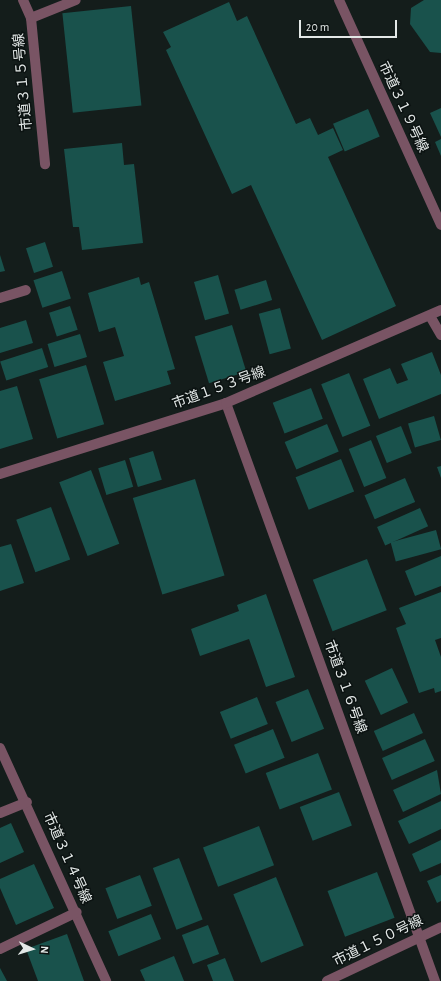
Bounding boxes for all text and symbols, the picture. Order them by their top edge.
scale bar [301,12,399,38]
text: 20 m [306,21,329,33]
street label: 市道３１５号線 [10,32,36,132]
street label: 市道３１９号線 [375,59,431,155]
street label: 市道１５３号線 [170,363,268,413]
street label: 市道３１６号線 [320,638,370,736]
street label: 市道３１４号線 [39,810,95,906]
street label: 市道１５０号線 [330,912,426,970]
north arrow [12,929,52,969]
text: N [39,946,50,954]

